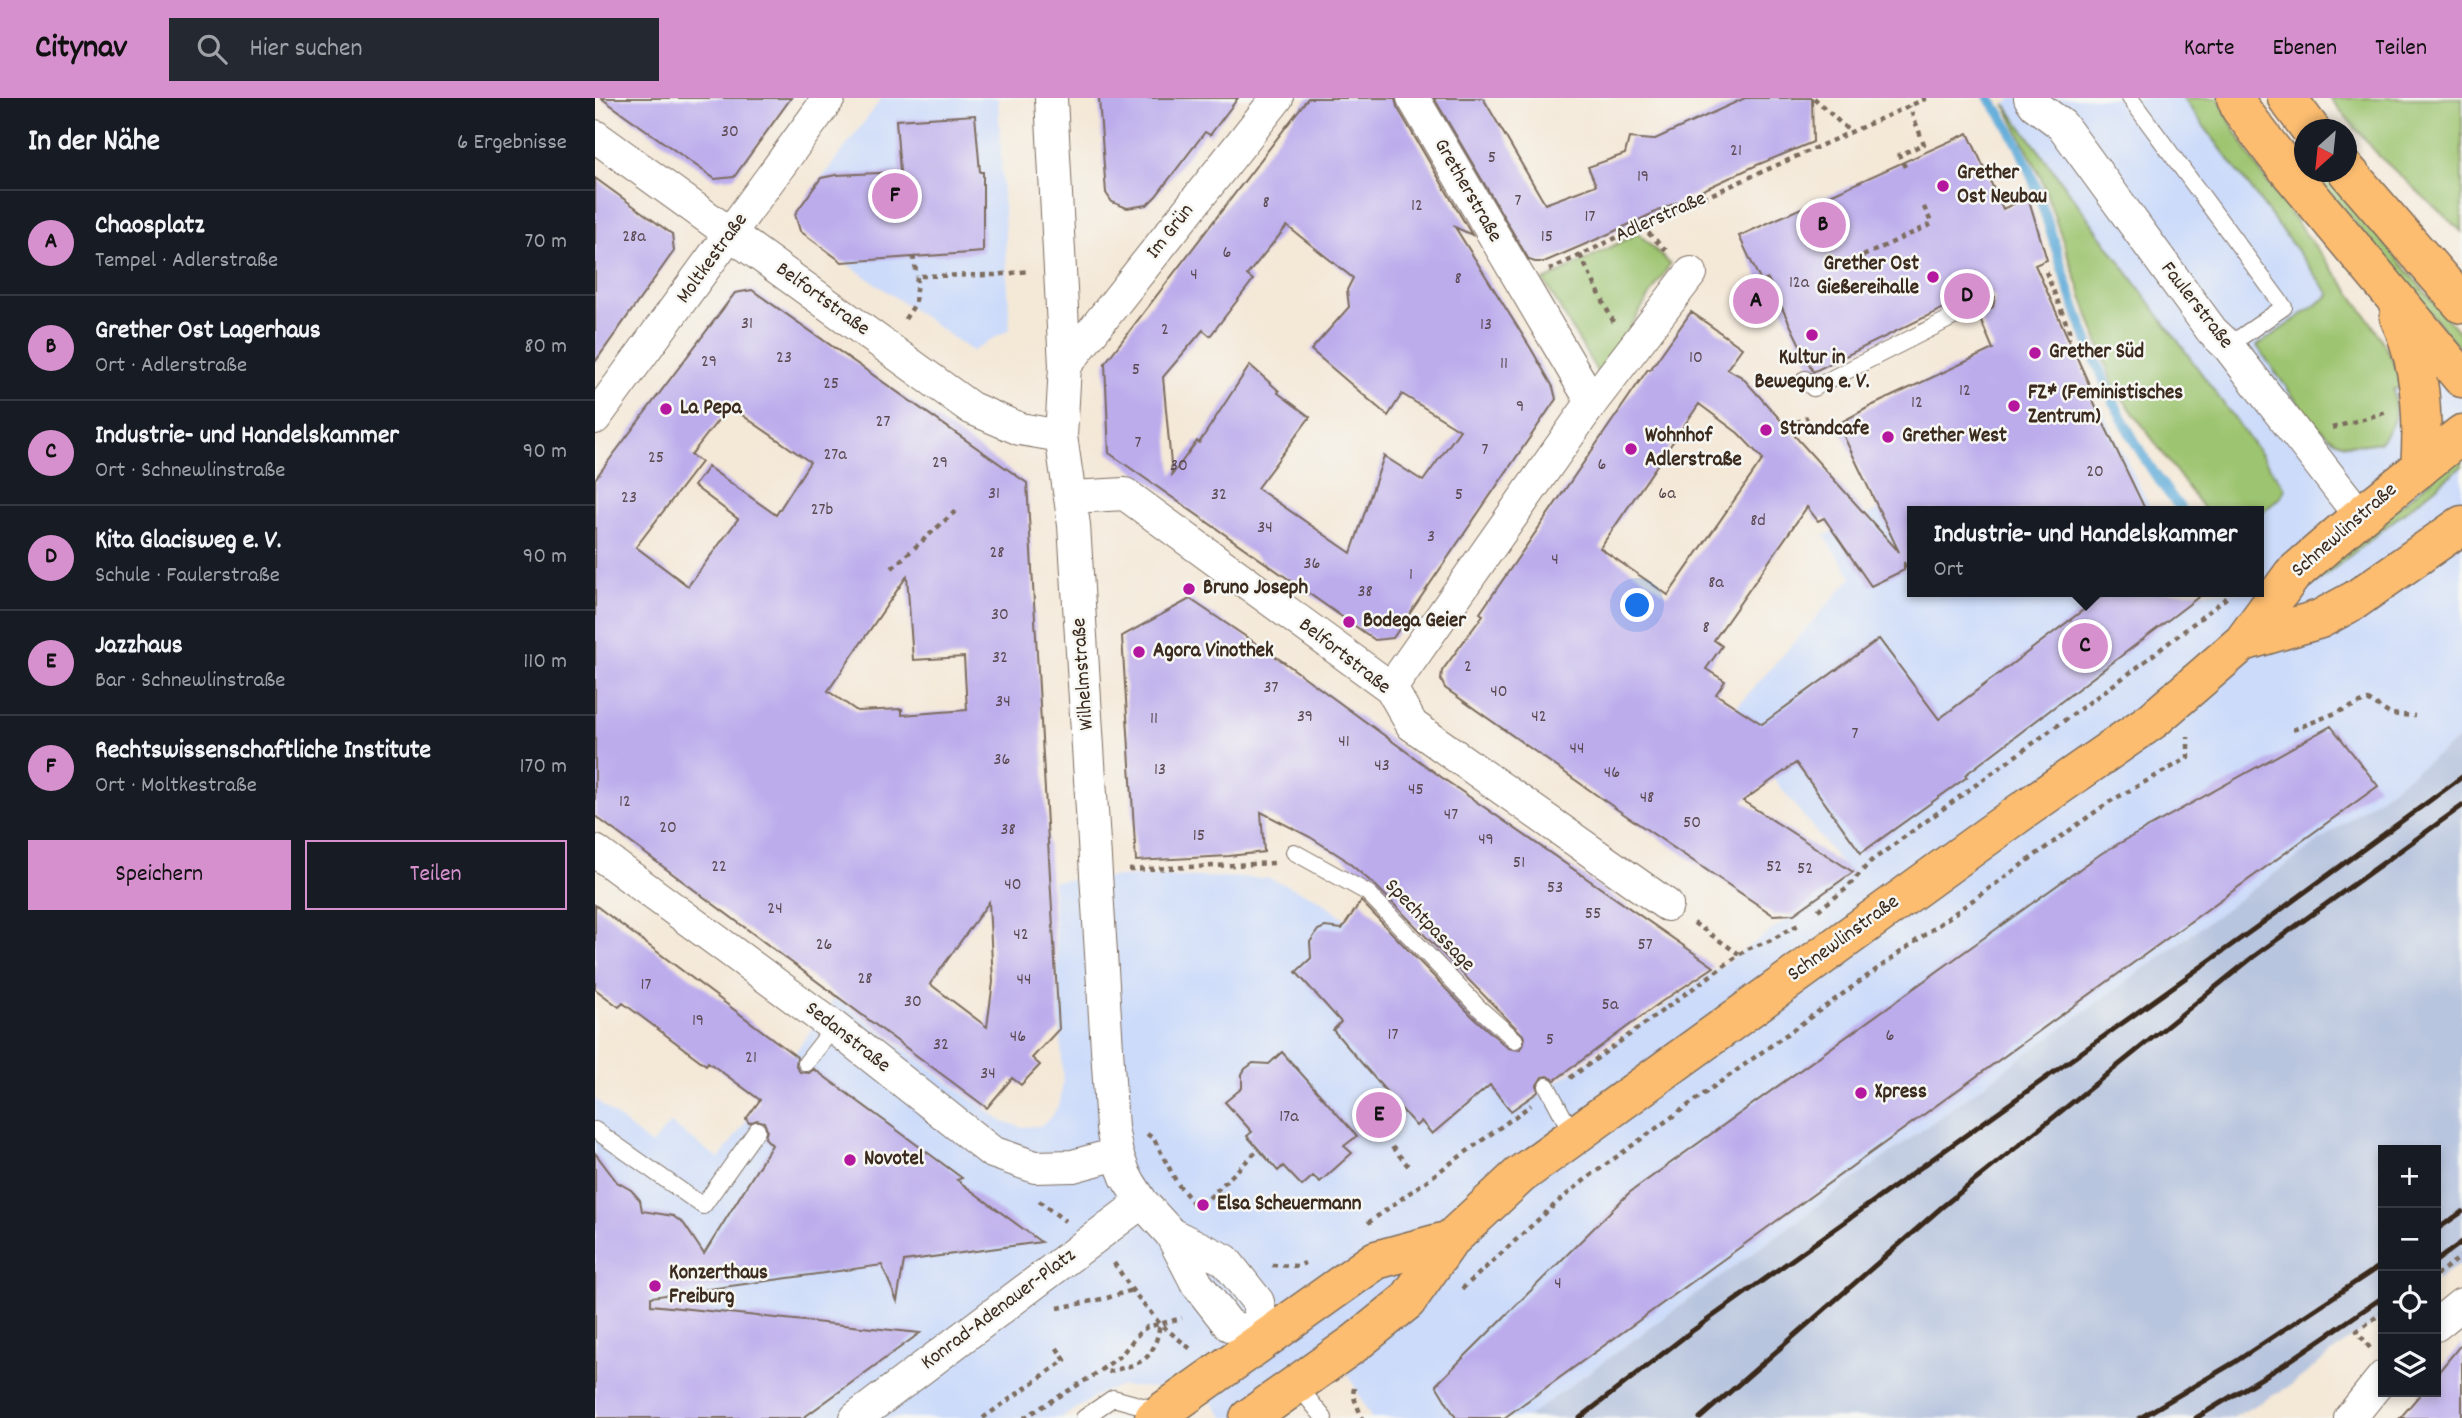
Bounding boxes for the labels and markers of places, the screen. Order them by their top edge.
place label: Grether Ost Neubau [1957,159,2047,213]
pin: F [872,170,918,222]
marker: Grether Ost Neubau [1935,178,1951,194]
pin: B [1800,199,1846,251]
place label: Grether Ost Gießereihalle [1817,250,1919,304]
marker: Grether Ost Gießereihalle [1925,269,1941,285]
pin: D [1944,270,1990,322]
pin: A [1733,275,1779,327]
marker: Kultur in Bewegung e. V. [1804,327,1820,343]
place label: Grether Süd [2049,338,2144,368]
place label: Kultur in Bewegung e. V. [1754,344,1870,398]
marker: Grether Süd [2027,345,2043,361]
place label: FZ* (Feministisches Zentrum) [2028,379,2183,433]
place label: La Pepa [680,394,743,424]
marker: FZ* (Feministisches Zentrum) [2006,398,2022,414]
marker: La Pepa [658,401,674,417]
place label: Strandcafe [1780,415,1869,445]
place label: Wohnhof Adlerstraße [1645,422,1742,476]
marker: Strandcafe [1758,422,1774,438]
place label: Grether West [1902,422,2007,452]
marker: Grether West [1880,429,1896,445]
marker: Wohnhof Adlerstraße [1623,441,1639,457]
place label: Bruno Joseph [1203,574,1308,604]
marker: Bruno Joseph [1181,581,1197,597]
place label: Bodega Geier [1363,607,1467,637]
marker: Bodega Geier [1341,614,1357,630]
pin: C [2062,620,2108,672]
place label: Agora Vinothek [1153,637,1274,667]
marker: Agora Vinothek [1131,644,1147,660]
place label: Xpress [1875,1078,1927,1108]
marker: Xpress [1853,1085,1869,1101]
pin: E [1356,1089,1402,1141]
place label: Novotel [864,1145,925,1175]
marker: Novotel [842,1152,858,1168]
place label: Elsa Scheuermann [1217,1190,1362,1220]
marker: Elsa Scheuermann [1195,1197,1211,1213]
place label: Konzerthaus Freiburg [669,1259,768,1313]
marker: Konzerthaus Freiburg [647,1278,663,1294]

